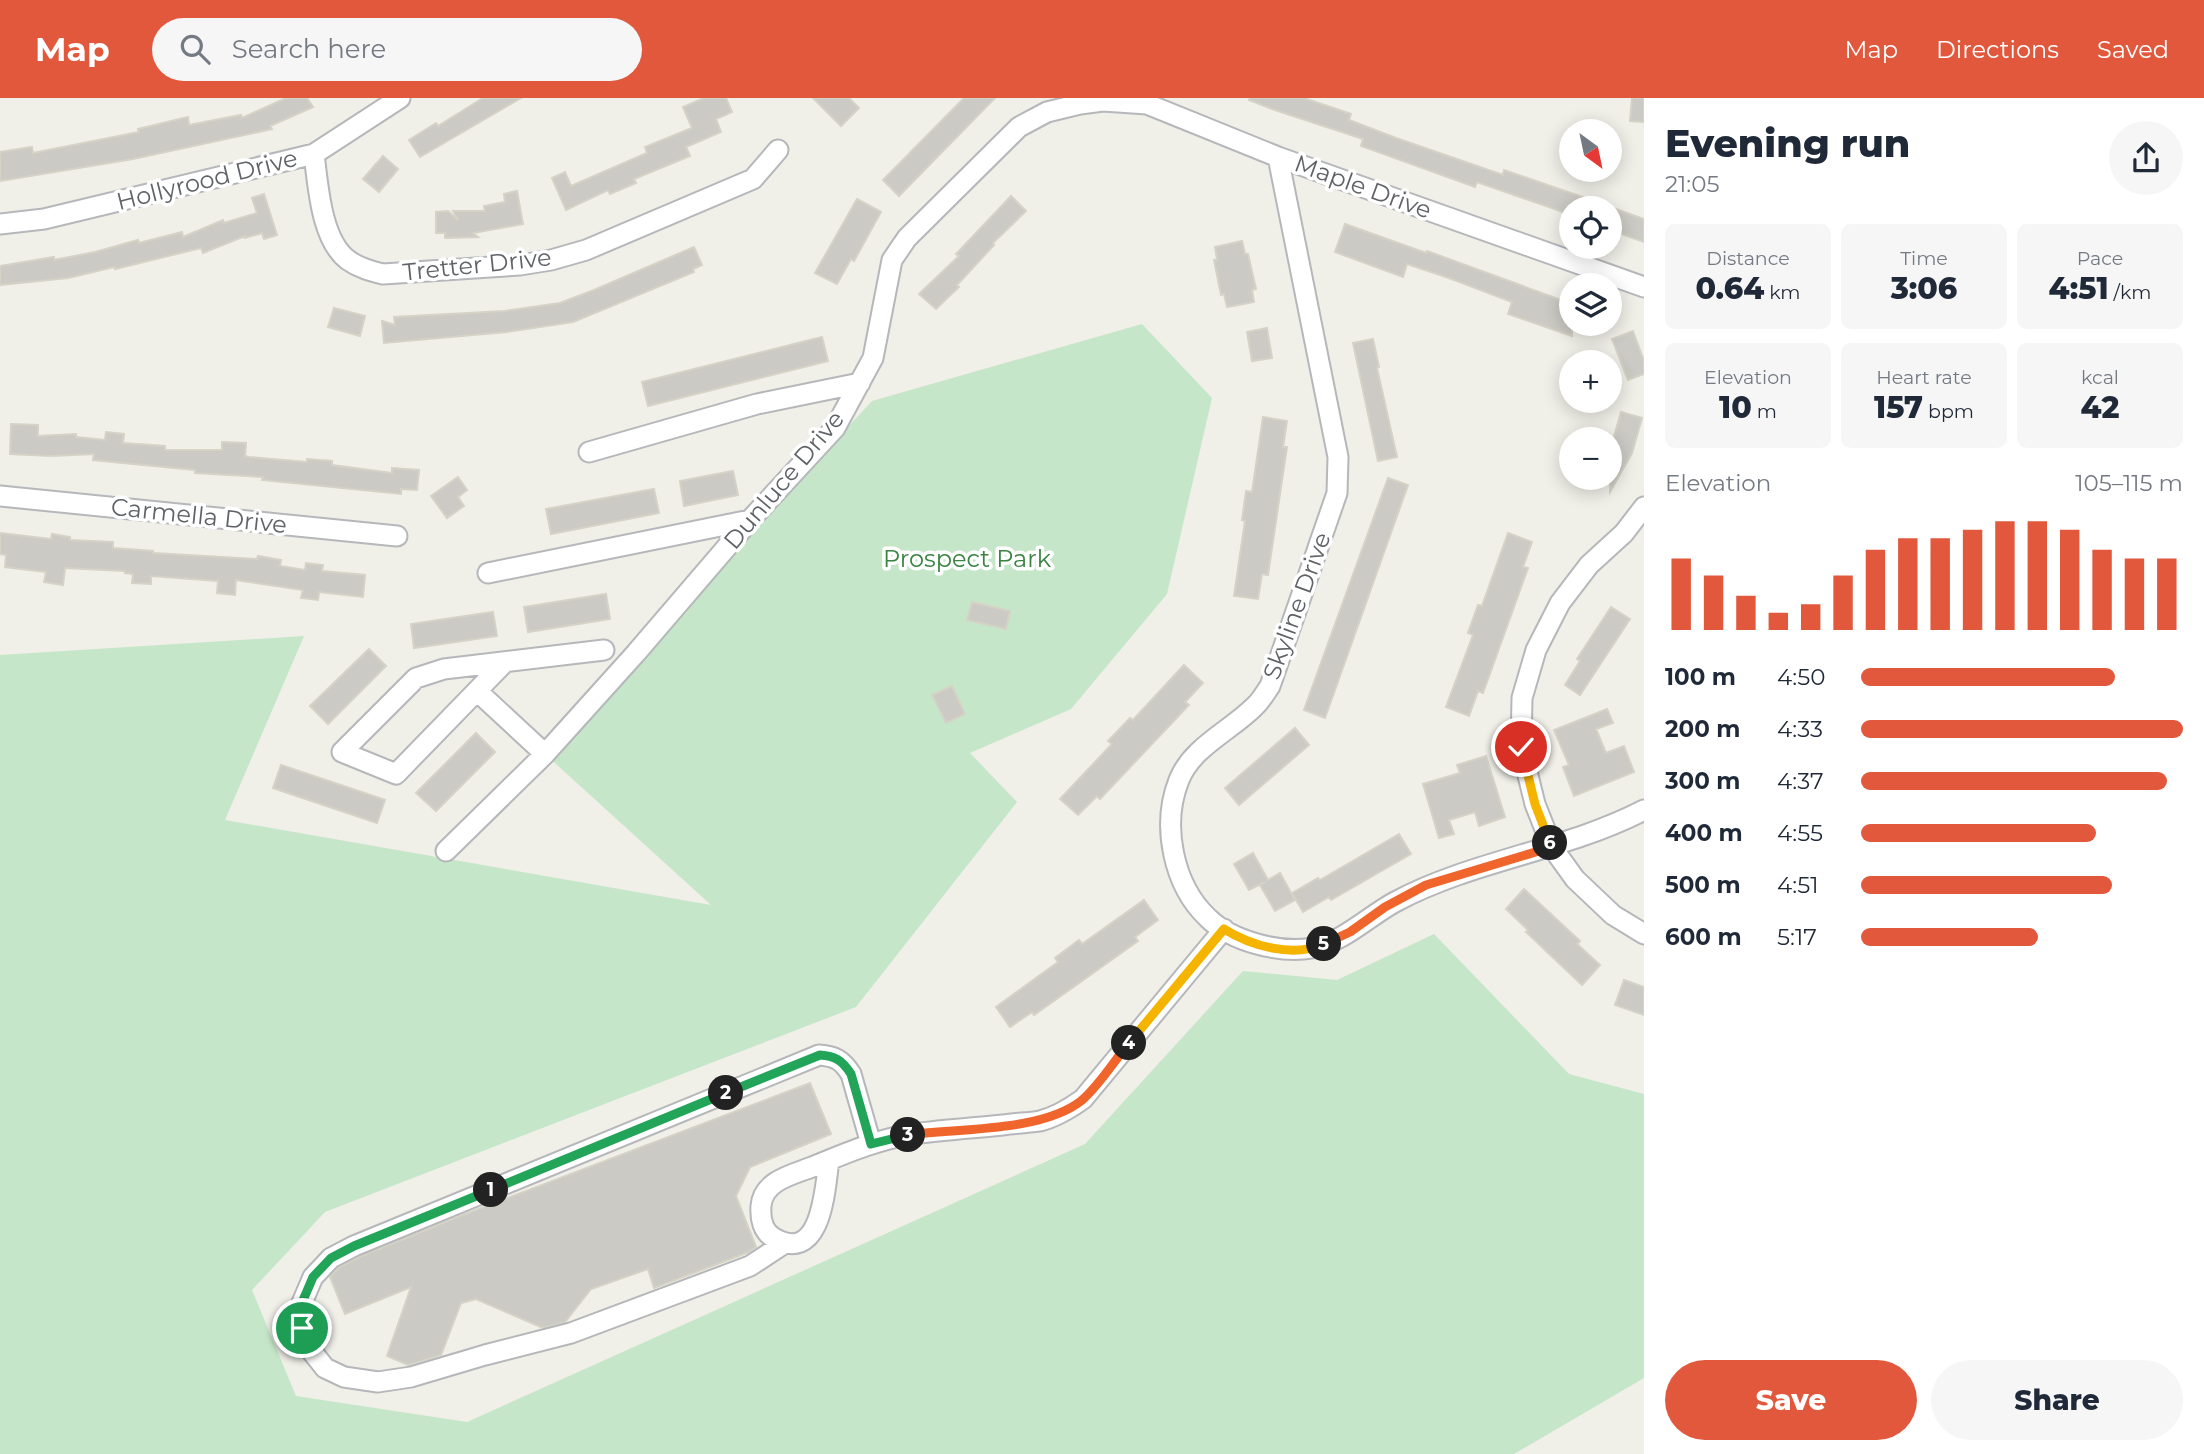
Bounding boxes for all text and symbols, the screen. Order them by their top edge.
search box [152,18,642,81]
text: Map [35,29,110,69]
icon: search [176,30,214,68]
text: Search here [232,33,386,65]
text: Map [1845,35,1898,64]
text: Directions [1936,35,2059,64]
text: Saved [2097,35,2169,64]
north arrow [1559,119,1622,182]
map controls [1559,119,1622,490]
text: Evening run [1665,120,1910,167]
button: share [2109,121,2183,195]
street label: Hollyrood Drive [114,143,300,216]
street label: Maple Drive [1291,148,1436,225]
text: 21:05 [1665,170,1720,198]
button: locate [1559,196,1622,259]
street label: Tretter Drive [401,242,553,287]
text: Distance [1706,247,1790,270]
text: Time [1900,247,1948,270]
text: Pace [2077,247,2123,270]
text: 0.64 [1695,270,1764,307]
text: 3:06 [1891,270,1957,307]
text: 4:51 [2049,270,2109,307]
button: layers [1559,273,1622,336]
text: km [1764,281,1801,304]
text: /km [2109,281,2151,304]
button: + [1559,350,1622,413]
text: Elevation [1704,366,1792,389]
text: Heart rate [1876,366,1972,389]
text: kcal [2081,366,2119,389]
text: 10 [1719,389,1752,426]
text: 157 [1874,389,1923,426]
text: 42 [2081,389,2119,426]
text: m [1752,400,1777,423]
text: bpm [1923,400,1974,423]
street label: Dunluce Drive [717,405,850,555]
button: − [1559,427,1622,490]
text: Elevation [1665,469,1771,497]
text: 105–115 m [2075,469,2183,497]
street label: Carmella Drive [110,492,288,539]
street label: Skyline Drive [1257,528,1337,683]
park label: Prospect Park [883,544,1052,573]
text: 100 m [1665,663,1736,691]
text: 4:50 [1777,663,1825,691]
text: 200 m [1665,715,1740,743]
text: 4:33 [1777,715,1823,743]
pin [1491,717,1551,777]
icon: check [1502,728,1540,766]
text: 300 m [1665,767,1741,795]
text: 4:37 [1777,767,1823,795]
text: 400 m [1665,819,1743,847]
text: 4:55 [1777,819,1823,847]
pin: 6 [1532,826,1568,860]
text: 6 [1543,831,1556,854]
text: 500 m [1665,871,1741,899]
text: 4:51 [1777,871,1819,899]
text: 600 m [1665,923,1742,951]
text: 5:17 [1777,923,1817,951]
pin: 5 [1306,926,1342,962]
text: 5 [1318,932,1329,955]
pin: 4 [1112,1026,1146,1060]
text: 4 [1122,1031,1135,1054]
pin: 2 [708,1076,744,1110]
text: 2 [720,1081,731,1104]
pin: 3 [890,1118,926,1152]
text: 3 [902,1123,913,1146]
pin: 1 [474,1172,508,1208]
text: 1 [487,1178,494,1201]
pin [272,1298,332,1358]
icon: arrive [283,1309,321,1347]
button: Save [1665,1360,1917,1440]
button: Share [1931,1360,2183,1440]

